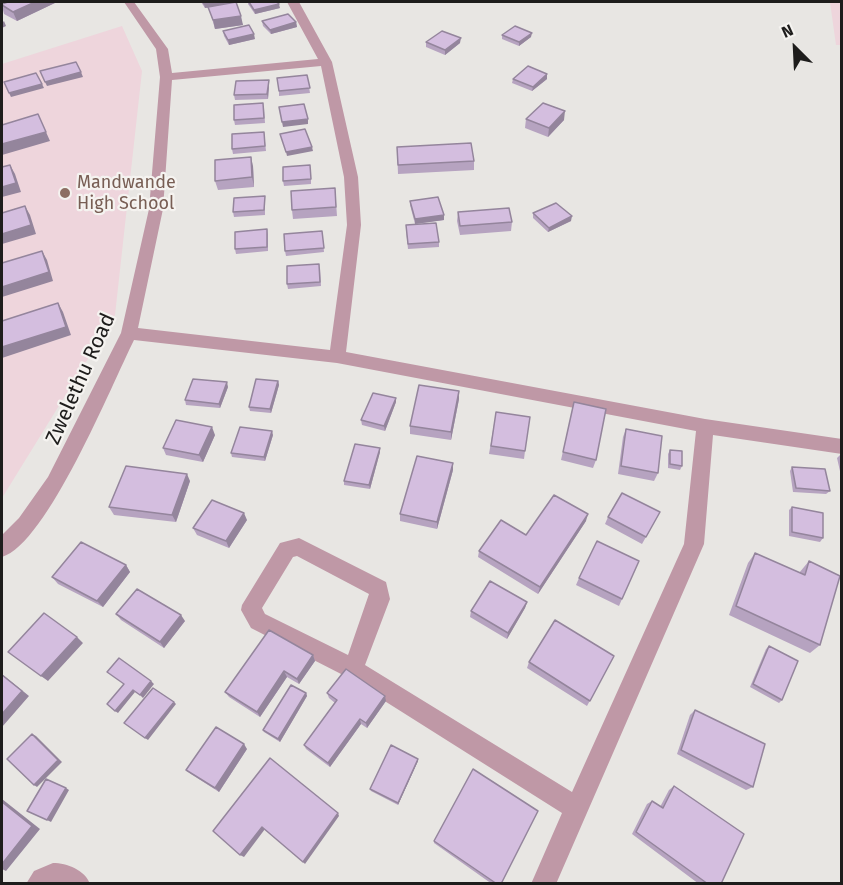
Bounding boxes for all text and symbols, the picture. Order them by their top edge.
north arrow [765,18,825,78]
text: N [779,20,796,42]
place label: Mandwande High School [77,172,176,214]
marker: Mandwande High School [58,186,72,200]
street label: Zwelethu Road [41,310,121,448]

